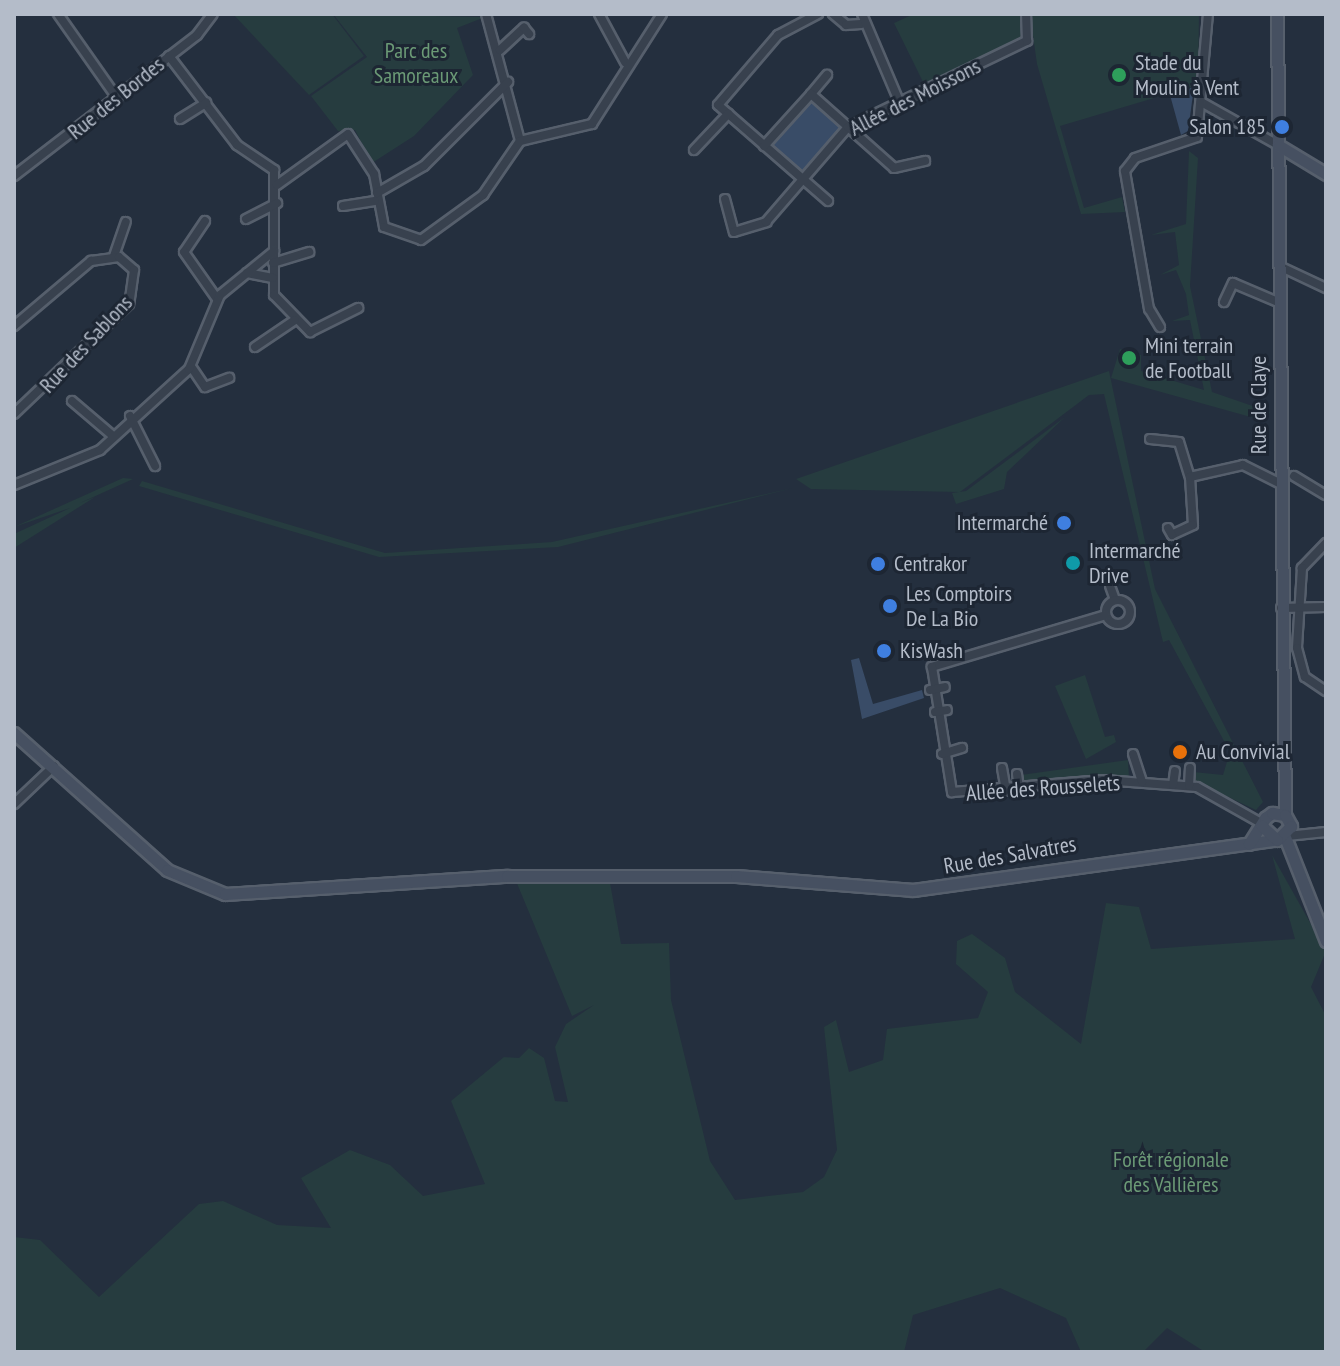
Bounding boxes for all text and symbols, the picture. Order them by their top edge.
park label: Parc des Samoreaux [374,37,458,88]
place label: Stade du Moulin à Vent [1135,49,1240,100]
street label: Rue des Bordes [62,51,170,145]
street label: Allée des Moissons [845,53,985,141]
marker: Stade du Moulin à Vent [1110,66,1128,84]
place label: Salon 185 [1189,114,1266,140]
marker: Salon 185 [1273,118,1291,136]
street label: Rue des Sablons [34,290,138,398]
place label: Mini terrain de Football [1145,332,1233,384]
marker: Mini terrain de Football [1120,349,1138,367]
street label: Rue de Claye [1246,356,1272,454]
place label: Intermarché [956,510,1048,536]
marker: Intermarché [1055,514,1073,532]
place label: Intermarché Drive [1089,537,1181,588]
place label: Centrakor [894,551,967,577]
marker: Intermarché Drive [1064,554,1082,572]
marker: Centrakor [869,555,887,573]
place label: Les Comptoirs De La Bio [906,580,1012,632]
marker: Les Comptoirs De La Bio [881,597,899,615]
place label: KisWash [900,638,963,664]
marker: KisWash [875,642,893,660]
place label: Au Convivial [1196,739,1290,765]
marker: Au Convivial [1171,743,1189,761]
street label: Allée des Rousselets [965,769,1121,807]
street label: Rue des Salvatres [942,830,1078,880]
park label: Forêt régionale des Vallières [1113,1146,1229,1198]

